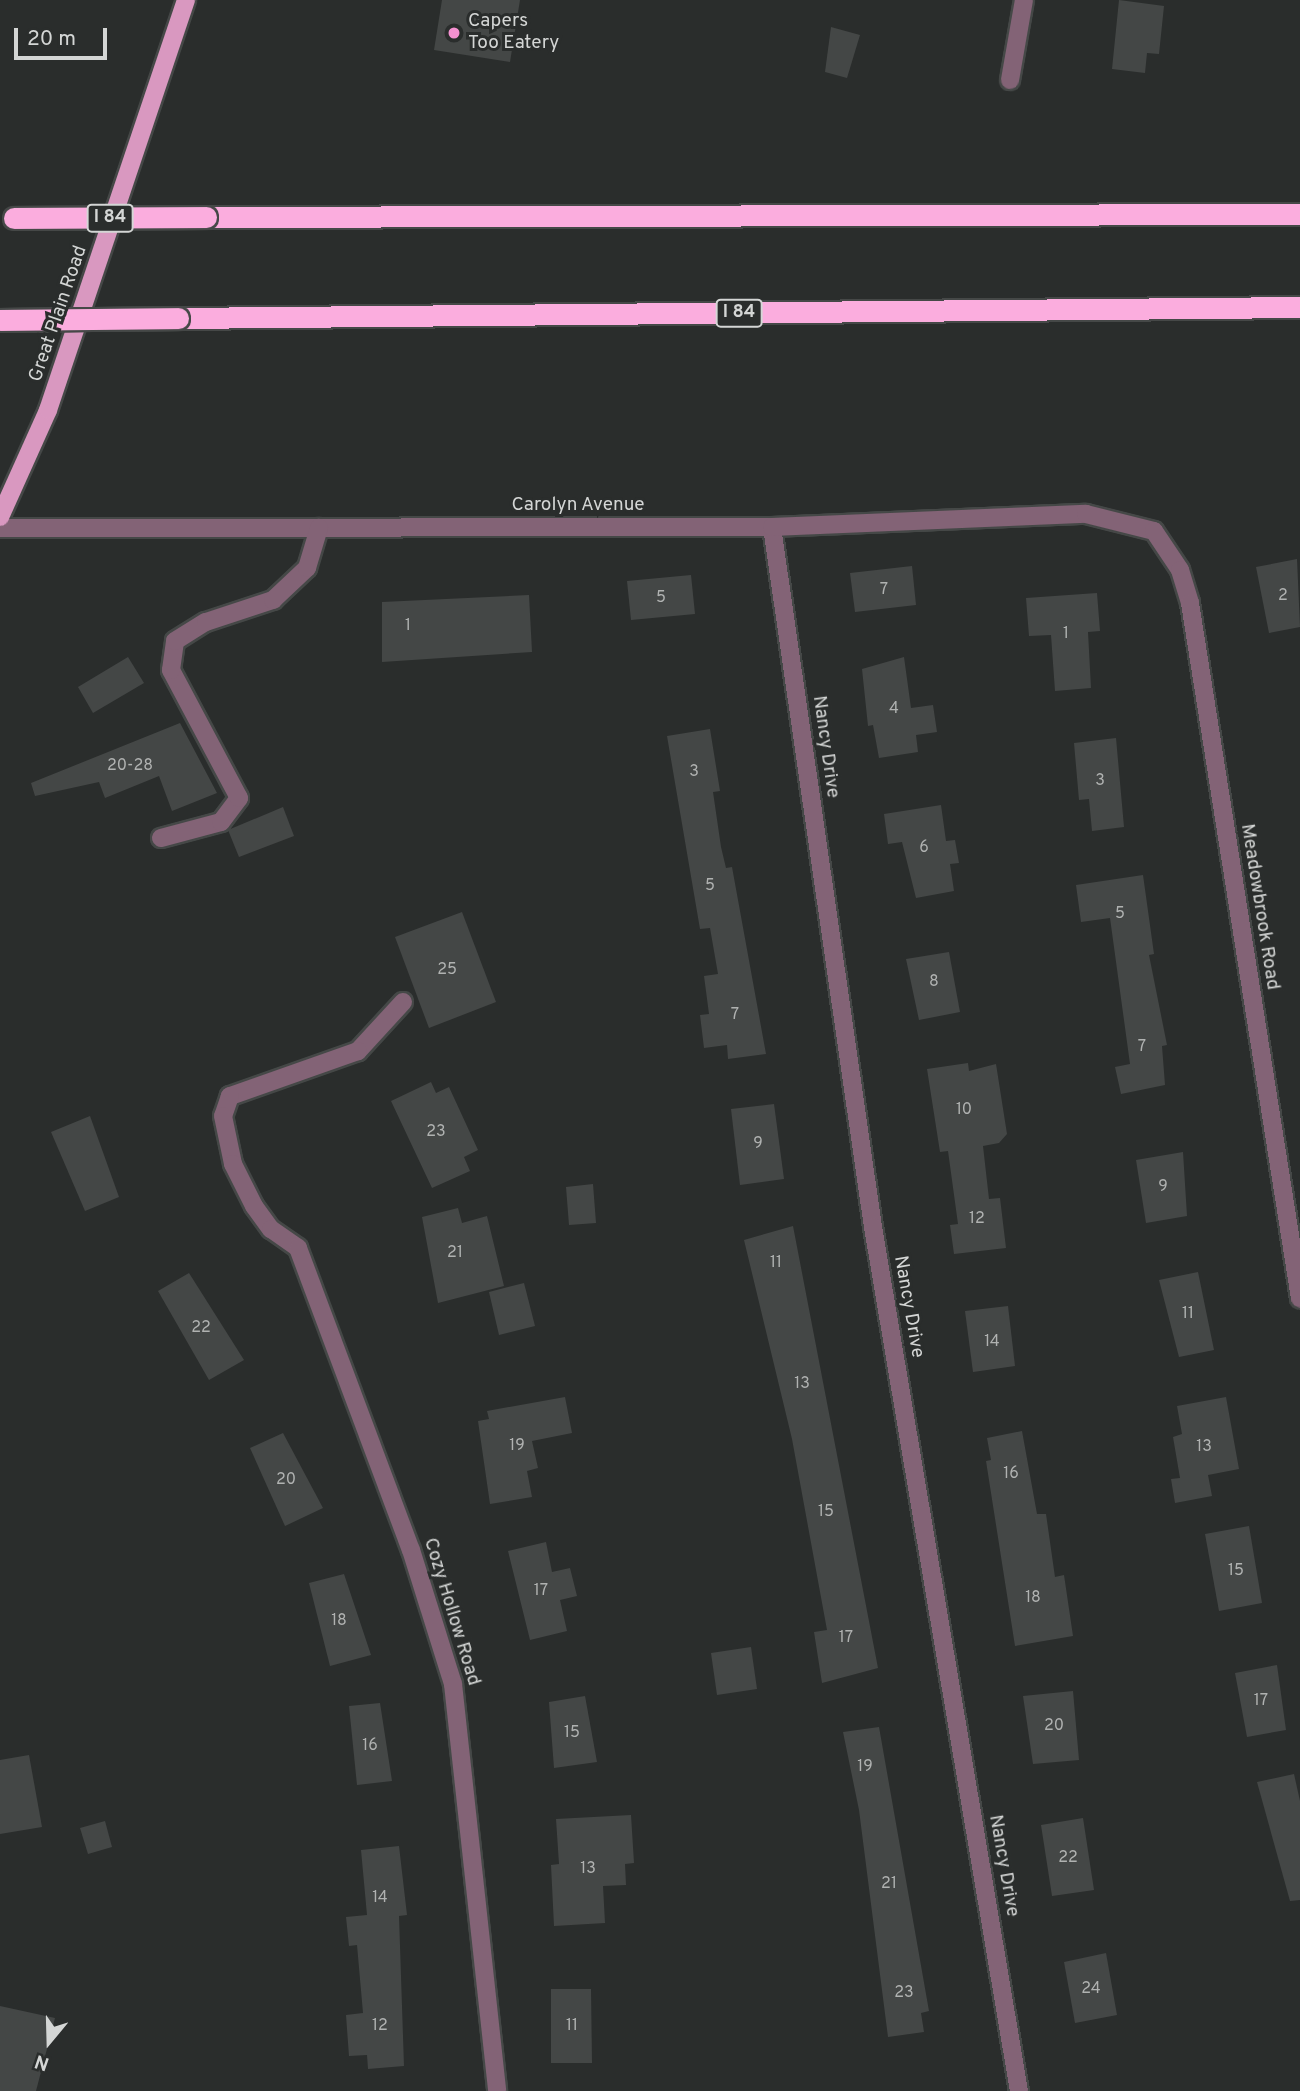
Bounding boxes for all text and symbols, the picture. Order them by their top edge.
place label: Capers Too Eatery [468,11,559,55]
scale bar [18,14,110,58]
marker: Capers Too Eatery [446,25,462,41]
text: 20 m [27,26,76,53]
road number: I 84 [86,204,134,232]
street label: Great Plain Road [25,243,93,385]
road number: I 84 [714,298,764,328]
street label: Carolyn Avenue [511,495,645,517]
house number: 7 [880,580,888,600]
house number: 2 [1278,586,1288,606]
house number: 5 [656,588,666,608]
house number: 1 [405,616,411,636]
house number: 1 [1063,624,1069,644]
street label: Nancy Drive [807,694,843,800]
house number: 4 [889,699,899,719]
house number: 20-28 [107,756,153,776]
house number: 3 [689,762,699,782]
house number: 3 [1095,771,1105,791]
street label: Meadowbrook Road [1235,822,1283,992]
house number: 6 [919,838,929,858]
house number: 5 [705,876,715,896]
house number: 5 [1115,904,1125,924]
house number: 25 [437,960,457,980]
house number: 8 [929,972,939,992]
house number: 7 [731,1005,739,1025]
house number: 7 [1138,1037,1146,1057]
house number: 10 [956,1100,972,1120]
house number: 23 [426,1122,446,1142]
house number: 9 [753,1134,763,1154]
house number: 9 [1158,1177,1168,1197]
house number: 12 [969,1209,985,1229]
house number: 21 [447,1243,463,1263]
house number: 11 [770,1253,782,1273]
street label: Nancy Drive [888,1254,928,1360]
house number: 11 [1182,1304,1194,1324]
house number: 22 [191,1318,211,1338]
house number: 14 [984,1332,1000,1352]
house number: 13 [794,1374,810,1394]
house number: 19 [509,1436,525,1456]
house number: 13 [1196,1437,1212,1457]
house number: 16 [1003,1464,1019,1484]
house number: 20 [276,1470,296,1490]
house number: 15 [818,1502,834,1522]
street label: Cozy Hollow Road [418,1535,484,1689]
house number: 15 [1228,1561,1244,1581]
house number: 17 [534,1581,548,1601]
house number: 18 [1025,1588,1041,1608]
house number: 18 [331,1611,347,1631]
house number: 17 [839,1628,853,1648]
house number: 17 [1254,1691,1268,1711]
house number: 20 [1044,1716,1064,1736]
house number: 15 [564,1723,580,1743]
house number: 16 [362,1736,378,1756]
house number: 19 [857,1757,873,1777]
street label: Nancy Drive [983,1813,1023,1919]
house number: 22 [1058,1848,1078,1868]
house number: 13 [580,1859,596,1879]
house number: 21 [881,1874,897,1894]
house number: 14 [372,1888,388,1908]
house number: 24 [1081,1979,1101,1999]
house number: 23 [894,1983,914,2003]
north arrow [14,2007,84,2077]
house number: 12 [372,2016,388,2036]
house number: 11 [566,2016,578,2036]
text: N [32,2048,53,2075]

